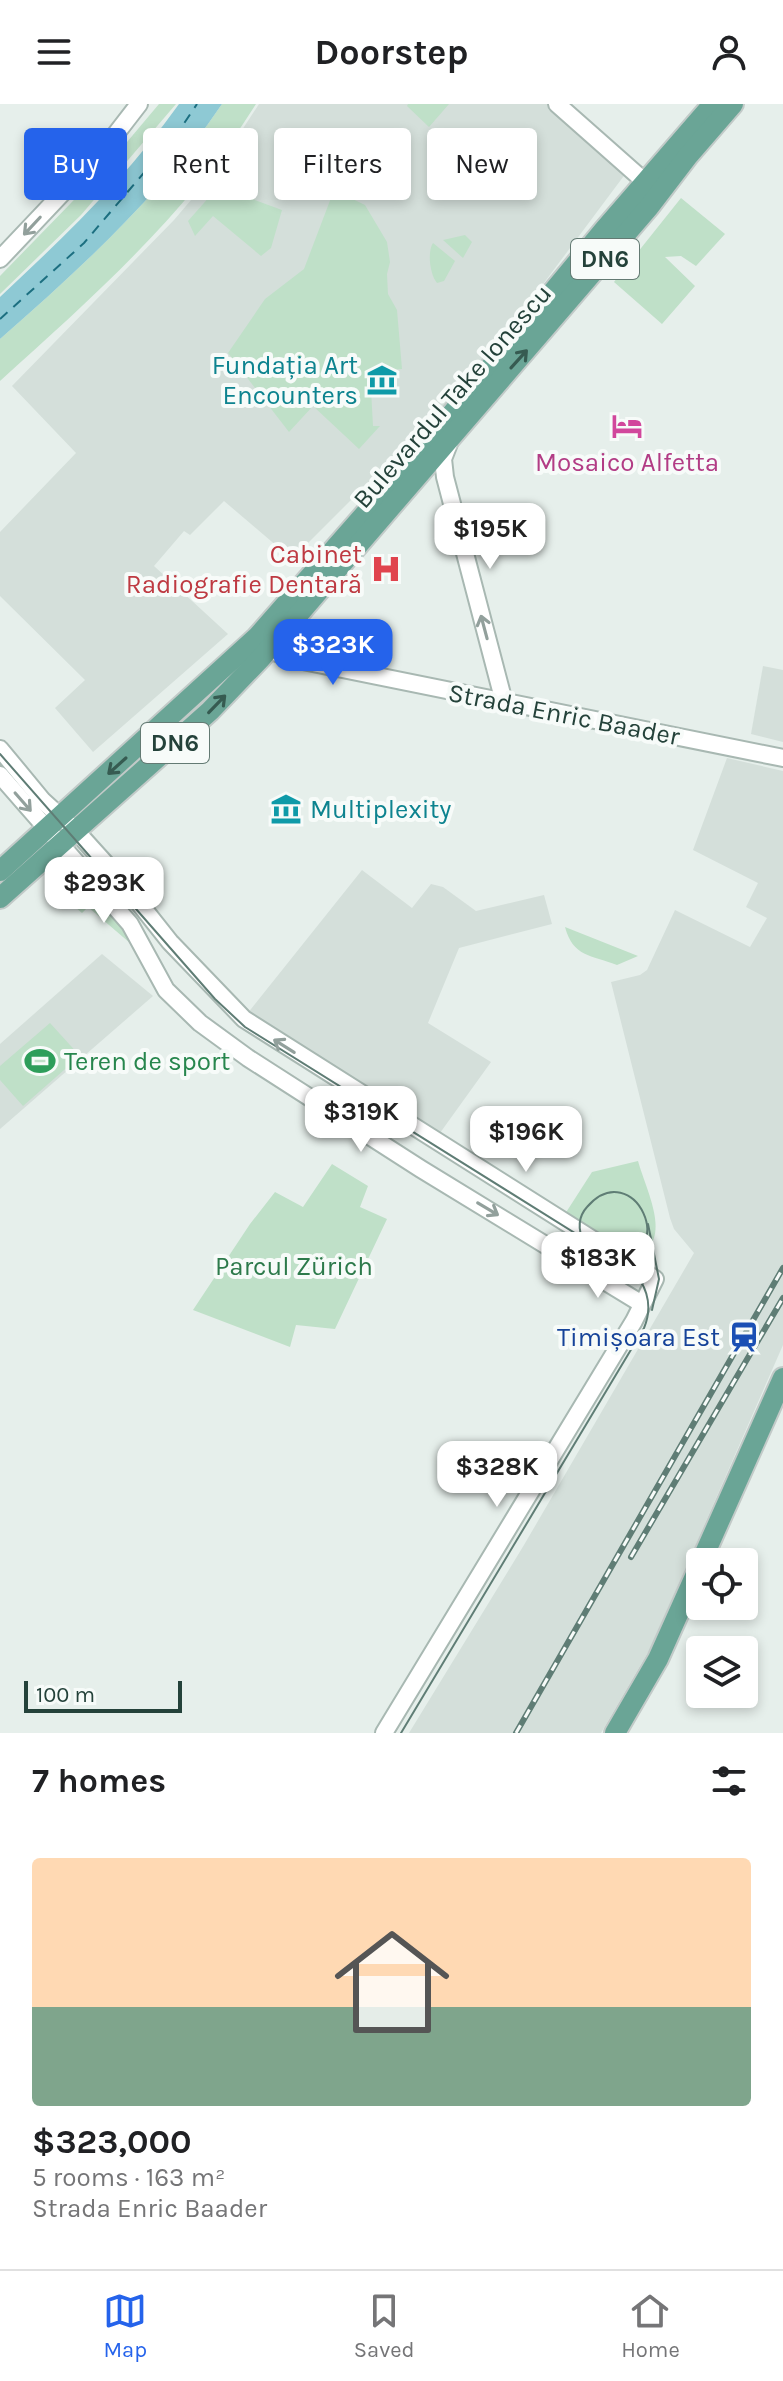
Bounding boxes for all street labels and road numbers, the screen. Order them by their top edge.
road number: DN6 [571,239,639,279]
street label: Bulevardul Take Ionescu [347,278,558,515]
street label: Strada Enric Baader [446,677,683,752]
road number: DN6 [141,723,209,763]

